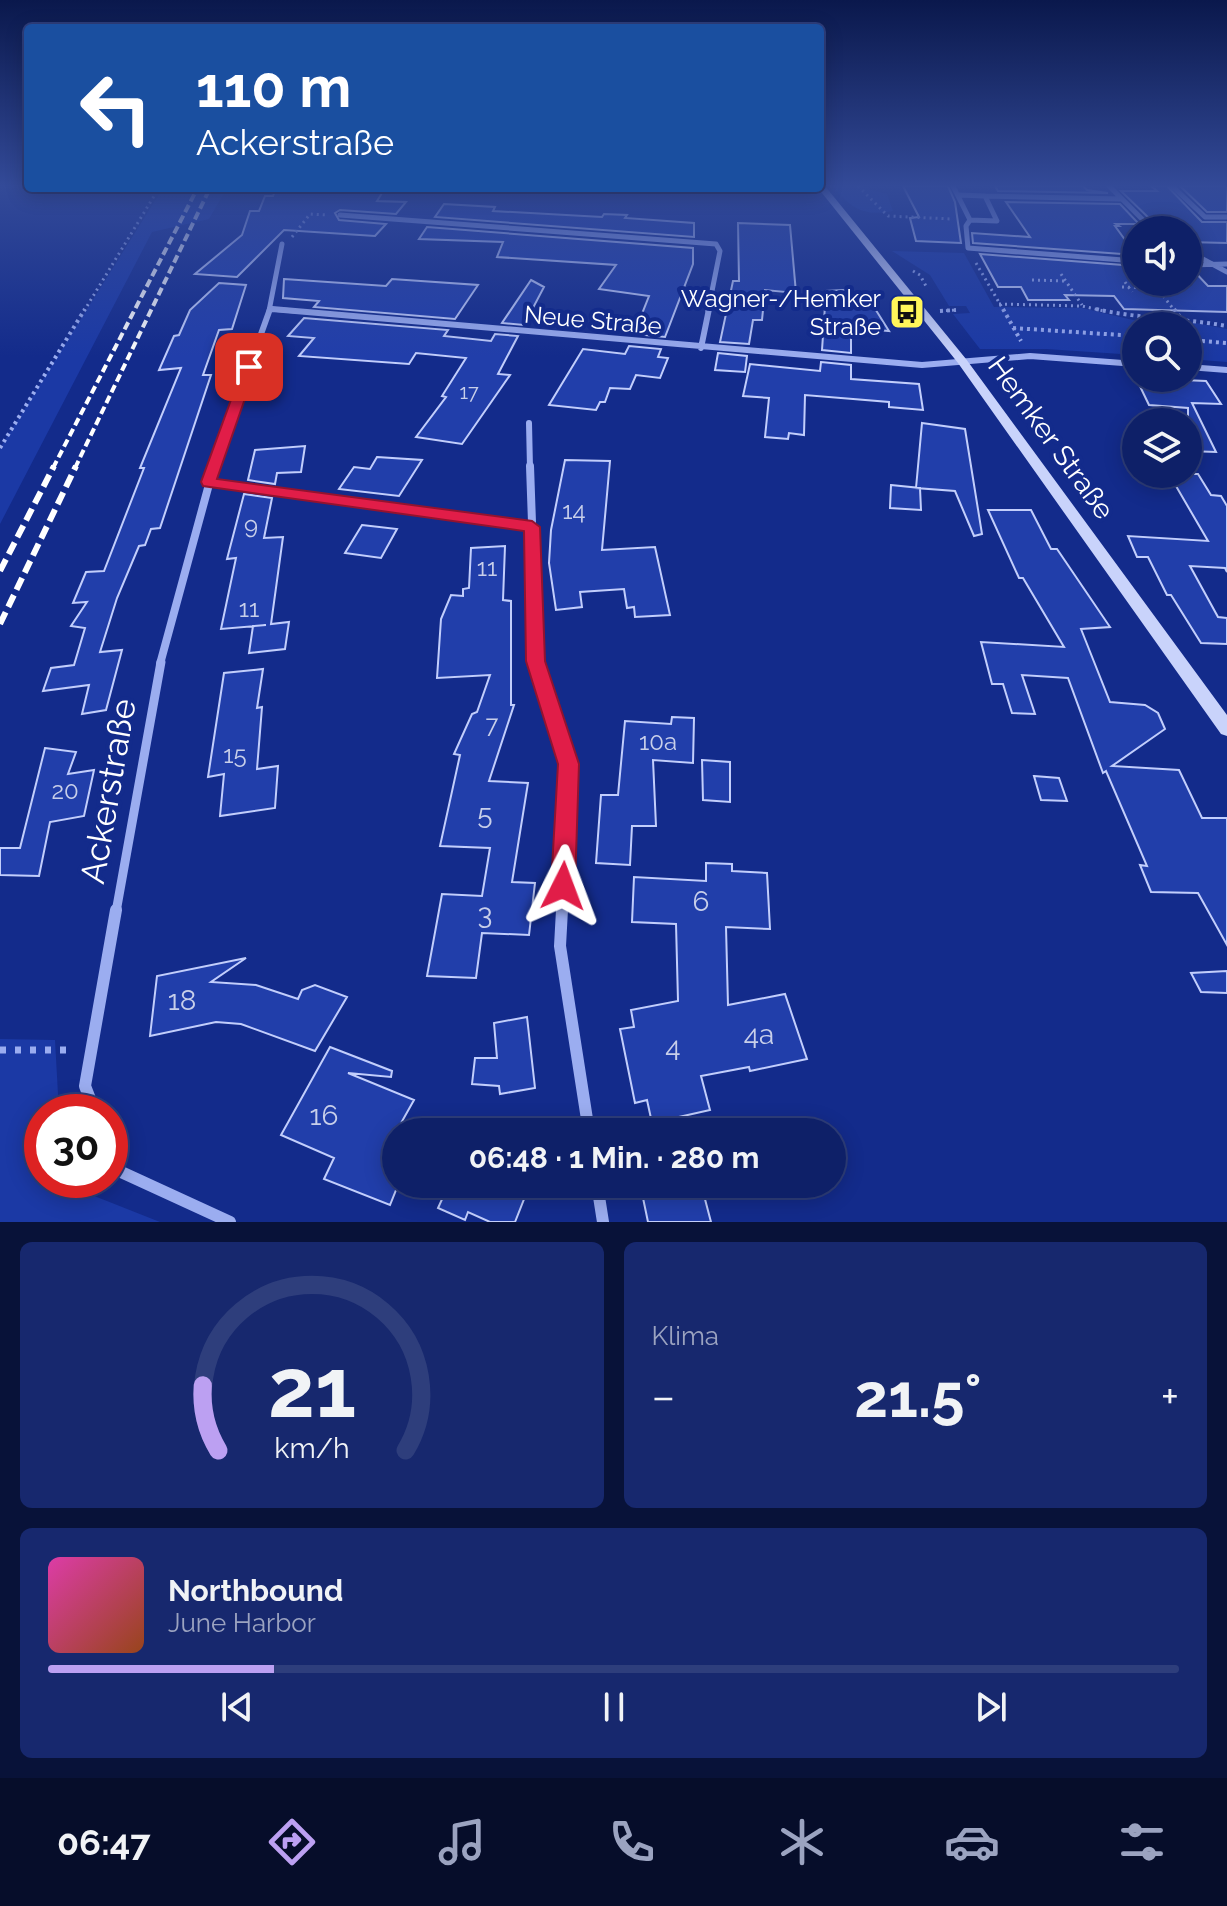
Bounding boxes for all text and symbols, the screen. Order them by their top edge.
text: 110 m [196,54,351,120]
icon: left [64,56,168,160]
text: Ackerstraße [196,121,394,163]
map controls [1122,216,1202,488]
button: sound [1122,216,1202,296]
place label: Wagner-/Hemker Straße [681,284,882,341]
bus stop icon: Wagner-/Hemker Straße [888,293,926,331]
street label: Neue Straße [523,300,663,340]
button: search [1122,312,1202,392]
pin [215,333,283,401]
icon: arrive [227,345,271,389]
street label: Hemker Straße [981,350,1121,526]
house number: 17 [459,380,479,404]
button: layers [1122,408,1202,488]
house number: 14 [562,496,586,525]
house number: 9 [244,511,258,540]
house number: 11 [477,553,497,582]
house number: 11 [239,594,259,623]
street label: Ackerstraße [72,695,144,887]
house number: 7 [486,710,499,739]
house number: 10a [639,727,677,756]
house number: 15 [223,740,247,769]
house number: 20 [51,776,79,805]
house number: 5 [477,798,493,831]
position arrow [521,844,605,928]
house number: 6 [693,885,709,918]
house number: 3 [478,898,492,931]
house number: 18 [168,984,196,1017]
house number: 4a [744,1018,774,1051]
house number: 4 [665,1030,681,1063]
speed limit sign: 30 [24,1094,128,1198]
house number: 16 [310,1099,338,1132]
text: 06:48 · 1 Min. · 280 m [469,1140,759,1175]
text: Klima [652,1321,719,1351]
text: 21 [268,1339,356,1436]
text: 21.5° [854,1361,982,1431]
text: − [652,1371,675,1422]
text: + [1161,1371,1179,1422]
text: km/h [274,1431,349,1465]
text: Northbound [168,1573,343,1608]
text: June Harbor [168,1608,316,1638]
icon: previous [215,1685,259,1729]
icon: pause [592,1685,636,1729]
icon: next [969,1685,1013,1729]
icon: directions [264,1814,320,1870]
icon: music [434,1814,490,1870]
icon: phone [604,1814,660,1870]
icon: climate [774,1814,830,1870]
icon: car [944,1814,1000,1870]
icon: filters [1114,1814,1170,1870]
text: 06:47 [57,1821,151,1863]

